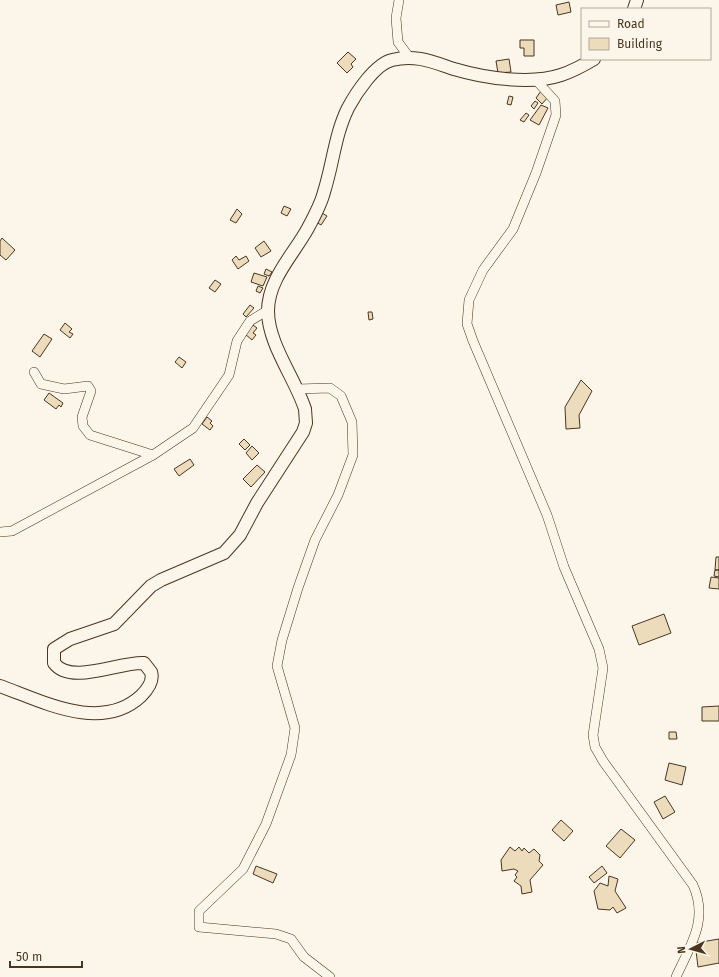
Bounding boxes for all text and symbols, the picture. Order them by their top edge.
legend [581,8,711,60]
text: Road [617,17,645,31]
text: Building [617,37,663,51]
north arrow [671,929,711,969]
scale bar [10,943,82,969]
text: N [675,946,688,954]
text: 50 m [16,950,42,964]

